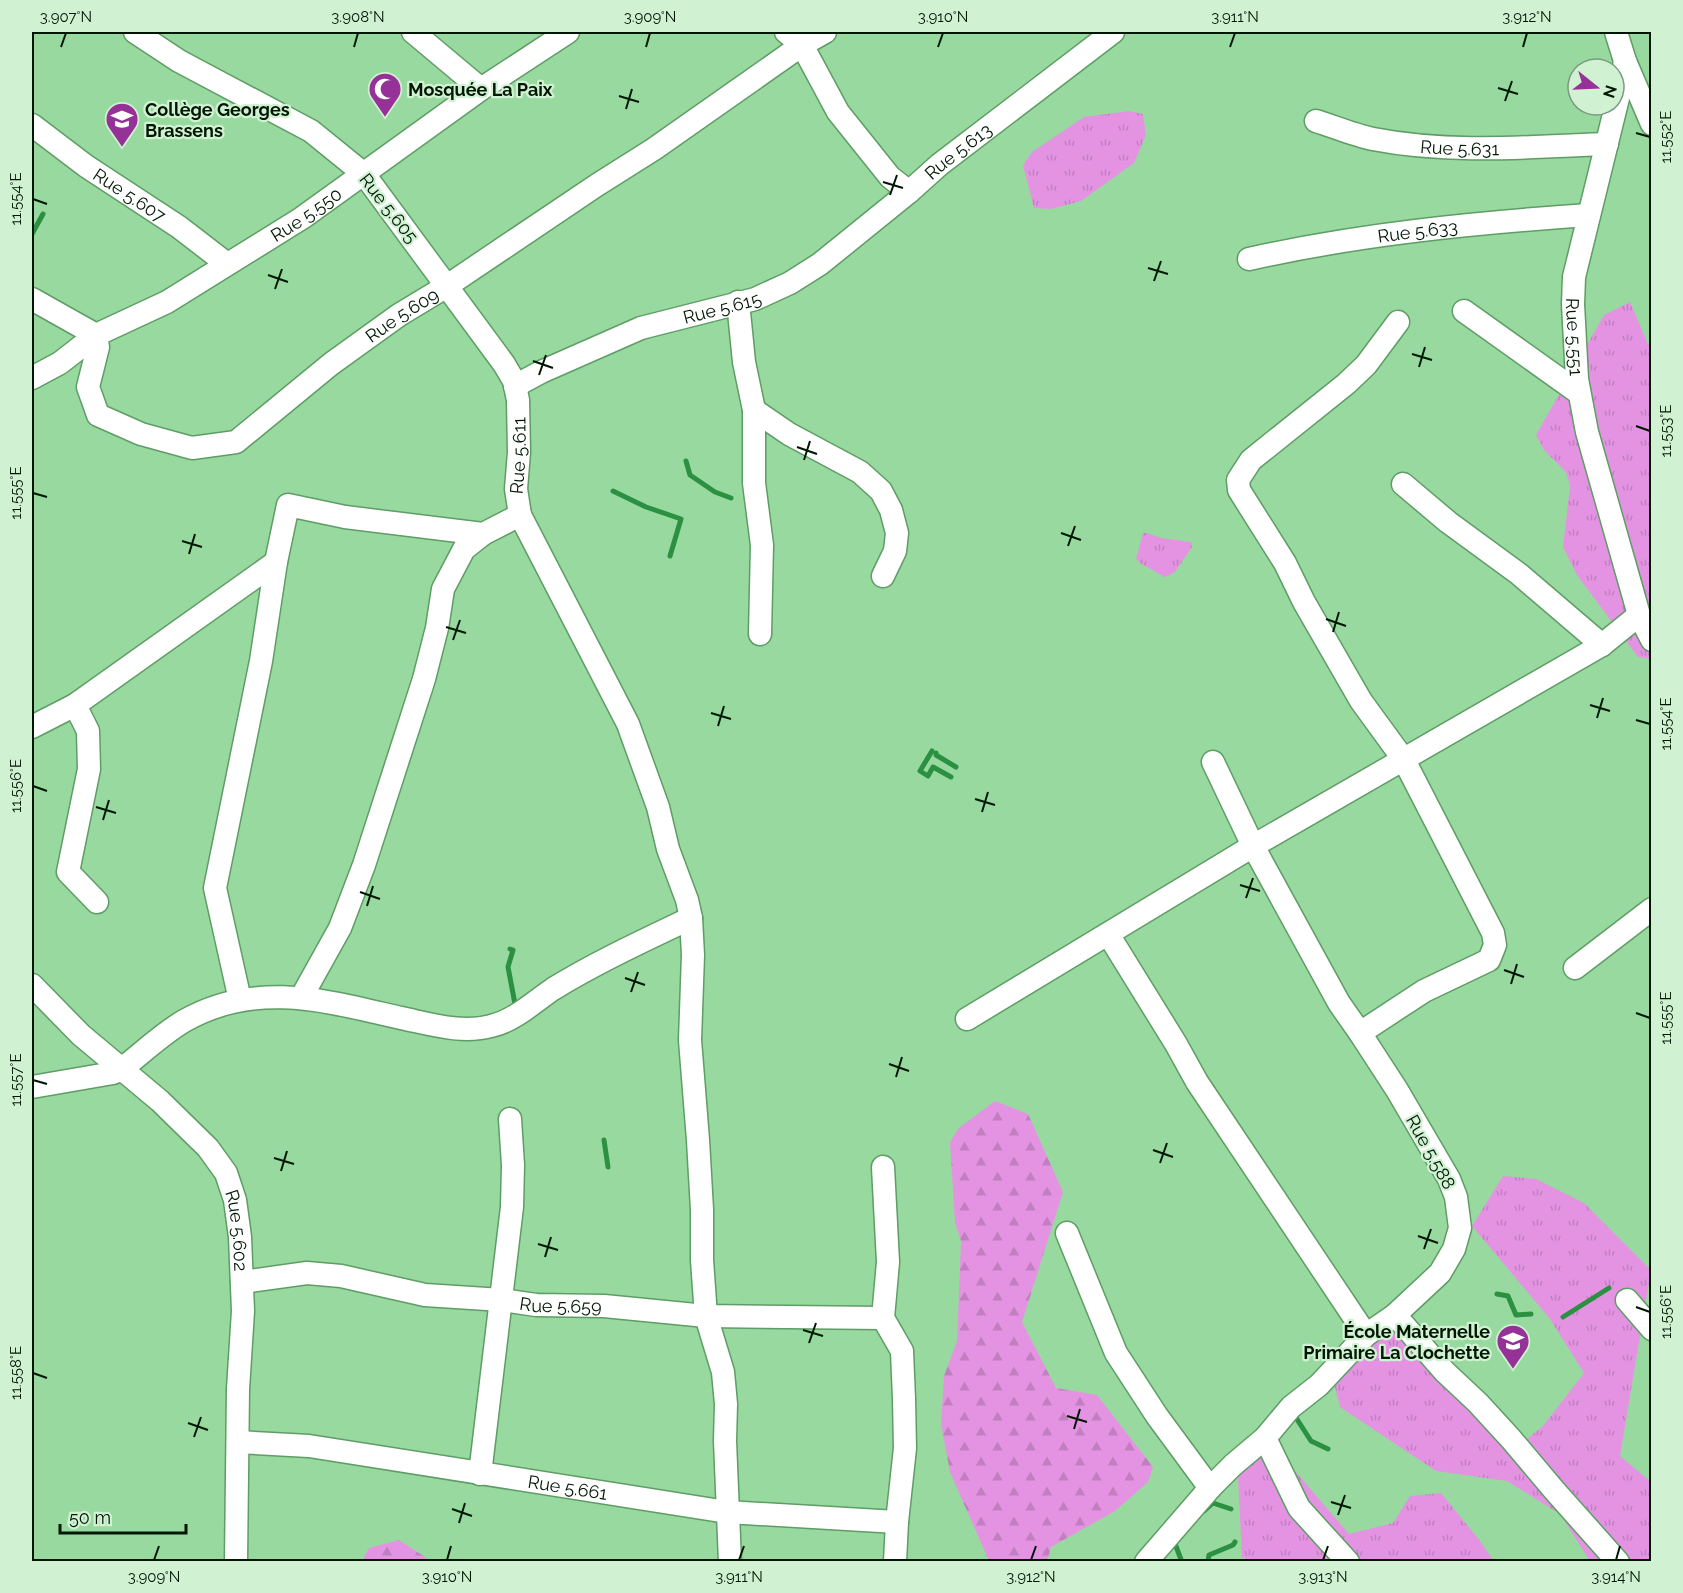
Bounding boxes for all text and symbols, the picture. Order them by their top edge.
text: 3.907°N [40,8,92,26]
text: 3.908°N [331,8,385,26]
text: 3.909°N [624,8,676,26]
text: 3.910°N [918,8,968,26]
text: 3.911°N [1211,8,1259,26]
text: 3.912°N [1502,8,1552,26]
north arrow [1566,57,1626,117]
mosque icon: Mosquée La Paix [367,71,403,118]
place label: Mosquée La Paix [408,79,553,100]
text: N [1599,83,1621,100]
place label: Collège Georges Brassens [145,99,290,141]
school or university icon: Collège Georges Brassens [104,101,140,148]
text: 11.552°E [1657,111,1675,163]
street label: Rue 5.613 [920,118,995,183]
street label: Rue 5.631 [1419,135,1500,159]
street label: Rue 5.607 [90,163,170,226]
street label: Rue 5.605 [355,169,423,247]
text: 11.554°E [7,172,25,226]
street label: Rue 5.550 [266,183,345,246]
street label: Rue 5.633 [1376,216,1459,246]
street label: Rue 5.609 [361,283,442,346]
street label: Rue 5.615 [681,287,764,327]
street label: Rue 5.551 [1562,298,1587,377]
text: 11.553°E [1657,405,1675,457]
street label: Rue 5.611 [505,417,530,495]
text: 11.555°E [7,466,25,520]
text: 11.554°E [1657,697,1675,751]
text: 11.556°E [7,759,25,813]
text: 11.555°E [1657,991,1675,1045]
text: 11.557°E [7,1053,25,1107]
street label: Rue 5.588 [1402,1111,1460,1193]
street label: Rue 5.602 [222,1187,252,1272]
text: 11.556°E [1657,1285,1675,1339]
street label: Rue 5.659 [518,1292,602,1316]
place label: École Maternelle Primaire La Clochette [1303,1321,1490,1363]
school or university icon: École Maternelle Primaire La Clochette [1495,1323,1531,1370]
text: 11.558°E [7,1346,25,1400]
street label: Rue 5.661 [526,1470,609,1504]
scale bar [60,1497,186,1535]
text: 50 m [69,1507,111,1528]
text: 3.909°N [128,1568,180,1586]
text: 3.910°N [422,1568,472,1586]
text: 3.911°N [715,1568,763,1586]
text: 3.912°N [1006,1568,1056,1586]
text: 3.913°N [1298,1568,1348,1586]
text: 3.914°N [1591,1568,1641,1586]

